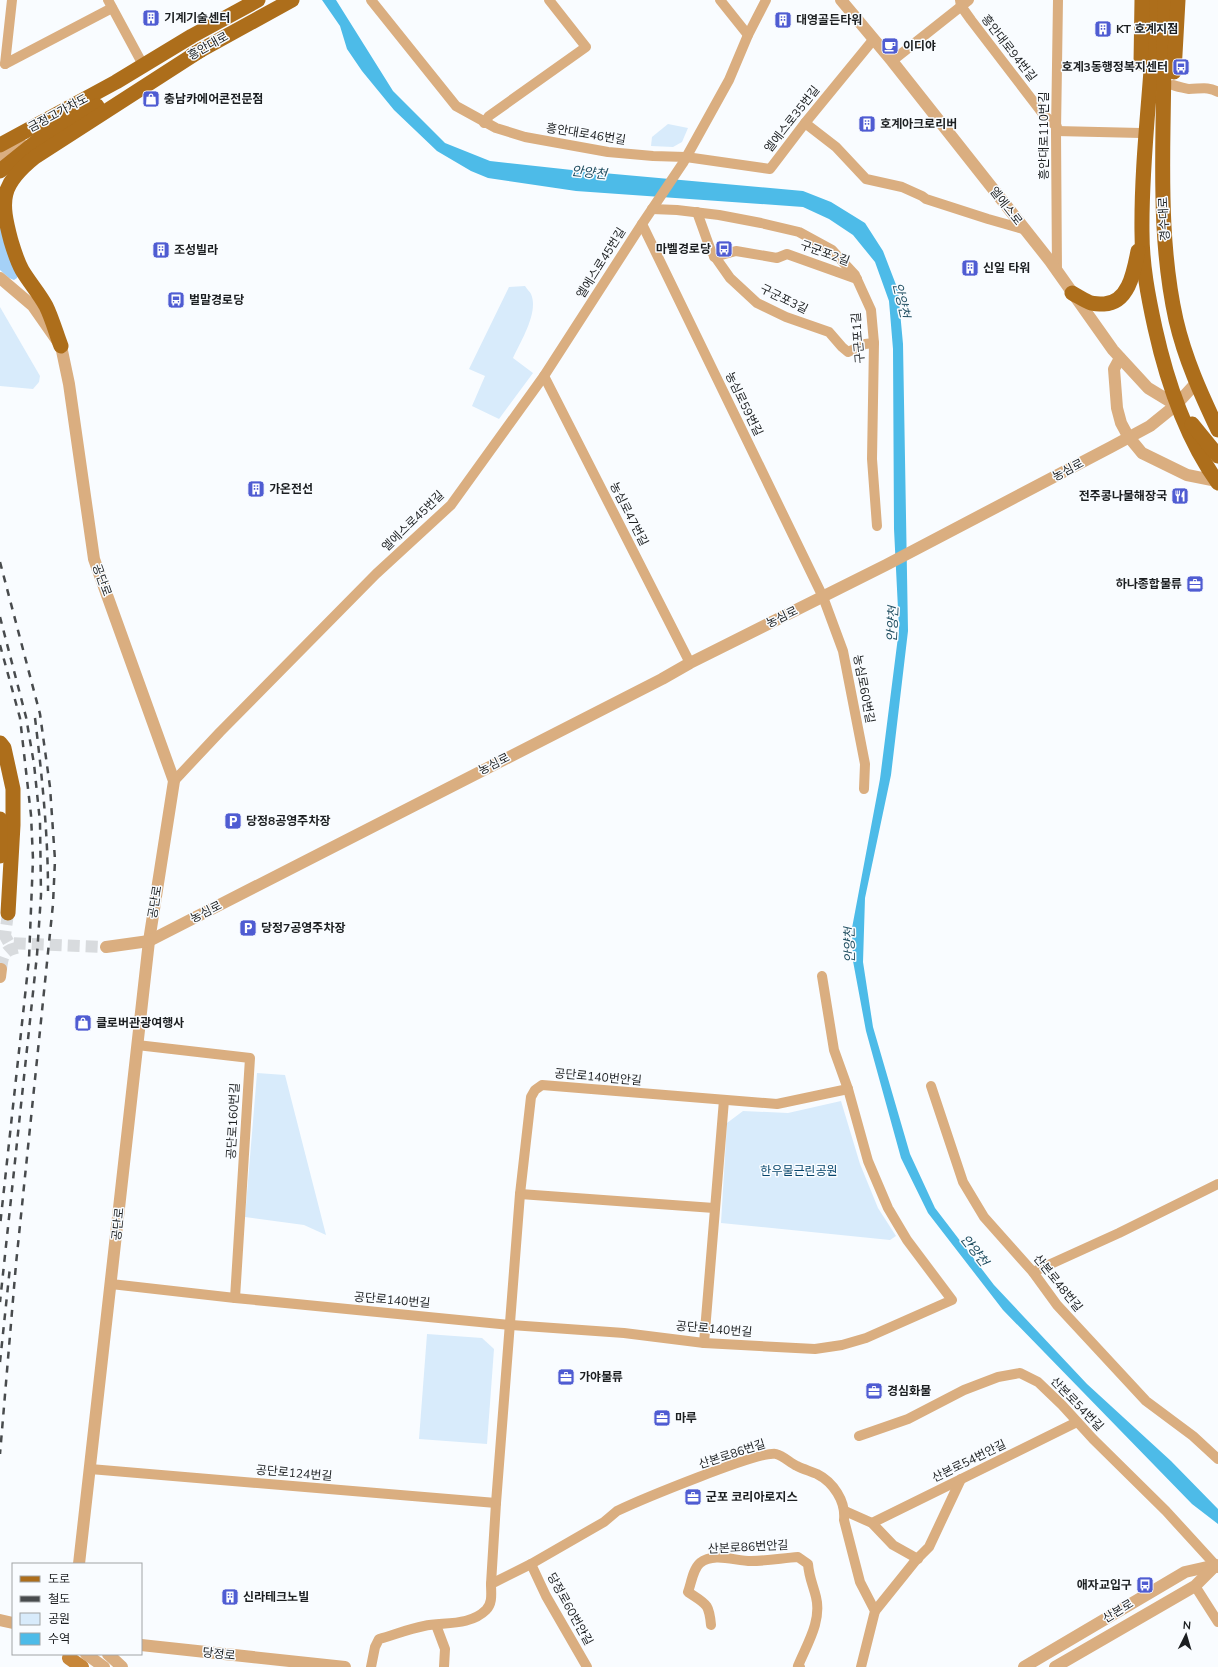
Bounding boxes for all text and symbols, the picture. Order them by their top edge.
building icon: 기계기술센터 [141,8,161,28]
place label: 기계기술센터 [164,10,230,26]
building icon: 대영골든타워 [773,10,793,30]
street label: 흥안대로94번길 [978,11,1040,85]
place label: 대영골든타워 [796,12,862,28]
building icon: KT 호계지점 [1093,19,1113,39]
place label: KT 호계지점 [1116,21,1178,37]
street label: 흥안대로 [185,28,231,64]
cafe icon: 이디야 [880,36,900,56]
place label: 이디야 [903,38,936,54]
bus stop icon: 호계3동행정복지센터 [1171,57,1191,77]
place label: 호계3동행정복지센터 [1061,59,1168,75]
street label: 엘에스로35번길 [761,82,823,156]
shop icon: 충남카에어콘전문점 [141,89,161,109]
street label: 금정고가차도 [25,90,91,136]
place label: 충남카에어콘전문점 [164,91,263,107]
street label: 흥안대로110번길 [1036,92,1052,180]
building icon: 호계아크로리버 [857,114,877,134]
place label: 호계아크로리버 [880,116,957,132]
street label: 흥안대로46번길 [545,120,627,148]
water label: 안양천 [570,162,609,184]
street label: 엘에스로 [986,184,1026,228]
street label: 경수대로 [1155,197,1173,241]
street label: 엘에스로45번길 [573,225,629,301]
street label: 구군포2길 [798,237,852,269]
bus stop icon: 마벨경로당 [714,239,734,259]
building icon: 조성빌라 [151,240,171,260]
place label: 마벨경로당 [656,241,711,257]
place label: 조성빌라 [174,242,218,258]
building icon: 신일 타워 [960,258,980,278]
place label: 신일 타워 [983,260,1030,276]
street label: 구군포3길 [757,281,811,317]
water label: 안양천 [888,281,914,321]
bus stop icon: 벌말경로당 [166,290,186,310]
place label: 벌말경로당 [189,292,244,308]
street label: 구군포1길 [848,312,868,364]
street label: 농심로59번길 [722,369,766,439]
street label: 농심로 [1050,455,1086,485]
building icon: 가온전선 [246,479,266,499]
street label: 농심로47번길 [606,479,652,549]
place label: 가온전선 [269,481,313,497]
restaurant icon: 전주콩나물해장국 [1170,486,1190,506]
street label: 엘에스로45번길 [378,487,448,555]
place label: 전주콩나물해장국 [1079,488,1167,504]
street label: 공단로 [89,562,115,598]
office icon: 하나종합물류 [1185,574,1205,594]
place label: 하나종합물류 [1116,576,1182,592]
street label: 농심로 [764,603,800,631]
water label: 안양천 [883,605,903,642]
street label: 농심로60번길 [850,653,878,725]
street label: 농심로 [476,749,512,779]
parking icon: 당정8공영주차장 [223,811,243,831]
place label: 당정8공영주차장 [246,813,330,829]
street label: 공단로 [145,884,165,920]
street label: 농심로 [188,897,224,927]
parking icon: 당정7공영주차장 [238,918,258,938]
place label: 당정7공영주차장 [261,920,345,936]
water label: 안양천 [841,926,859,963]
shop icon: 클로버관광여행사 [73,1013,93,1033]
place label: 클로버관광여행사 [96,1015,184,1031]
street label: 공단로140번안길 [554,1065,642,1089]
street label: 공단로160번길 [223,1082,243,1160]
park label: 한우물근린공원 [760,1163,838,1179]
street label: 공단로 [108,1207,128,1241]
water label: 안양천 [956,1231,993,1271]
street label: 산본로48번길 [1030,1251,1086,1315]
street label: 공단로140번길 [353,1289,431,1311]
street label: 공단로140번길 [675,1318,753,1340]
office icon: 가야물류 [556,1367,576,1387]
place label: 가야물류 [579,1369,623,1385]
street label: 산본로54번길 [1047,1373,1107,1435]
office icon: 경심화물 [864,1381,884,1401]
place label: 경심화물 [887,1383,931,1399]
office icon: 마루 [652,1408,672,1428]
place label: 마루 [675,1410,697,1426]
street label: 산본로86번길 [696,1436,768,1472]
street label: 산본로54번안길 [929,1436,1009,1486]
street label: 공단로124번길 [255,1462,333,1484]
office icon: 군포 코리아로지스 [683,1487,703,1507]
place label: 군포 코리아로지스 [706,1489,798,1505]
street label: 산본로86번안길 [707,1537,789,1557]
legend [12,1563,142,1655]
street label: 당정로60번안길 [543,1570,597,1648]
text: 도로 [48,1571,70,1587]
bus stop icon: 애자교입구 [1135,1575,1155,1595]
place label: 애자교입구 [1077,1577,1132,1593]
building icon: 신라테크노빌 [220,1587,240,1607]
place label: 신라테크노빌 [243,1589,309,1605]
text: 철도 [48,1591,70,1607]
street label: 산본로 [1100,1596,1136,1626]
text: 공원 [48,1611,70,1627]
north arrow [1166,1615,1206,1655]
text: N [1182,1618,1192,1633]
text: 수역 [48,1631,70,1647]
street label: 당정로 [202,1644,236,1664]

